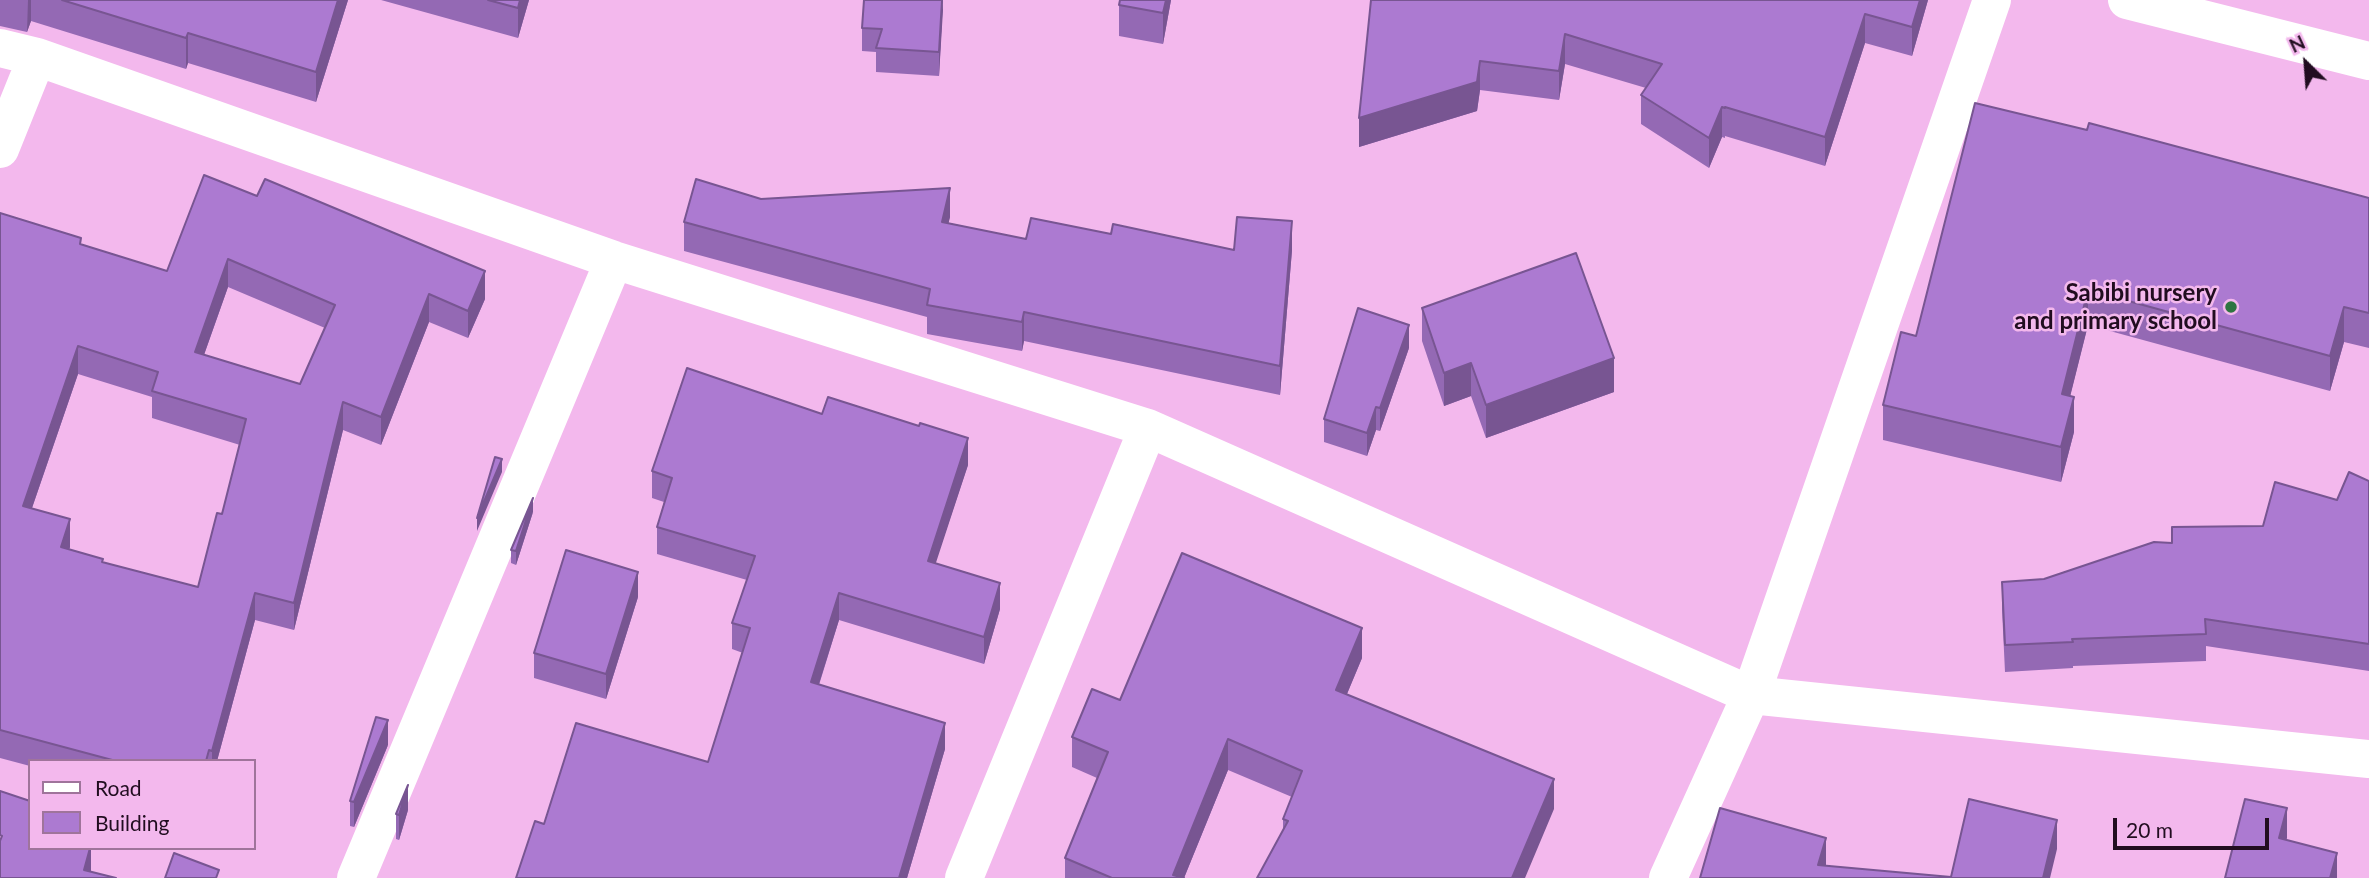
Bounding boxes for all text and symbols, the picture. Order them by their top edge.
north arrow [2271,28,2341,98]
text: N [2285,30,2308,57]
place label: Sabibi nursery and primary school [2014,279,2217,335]
marker: Sabibi nursery and primary school [2223,299,2239,315]
legend [28,759,256,850]
text: Road [95,775,142,800]
scale bar [2117,804,2273,848]
text: Building [95,810,170,835]
text: 20 m [2126,817,2173,842]

